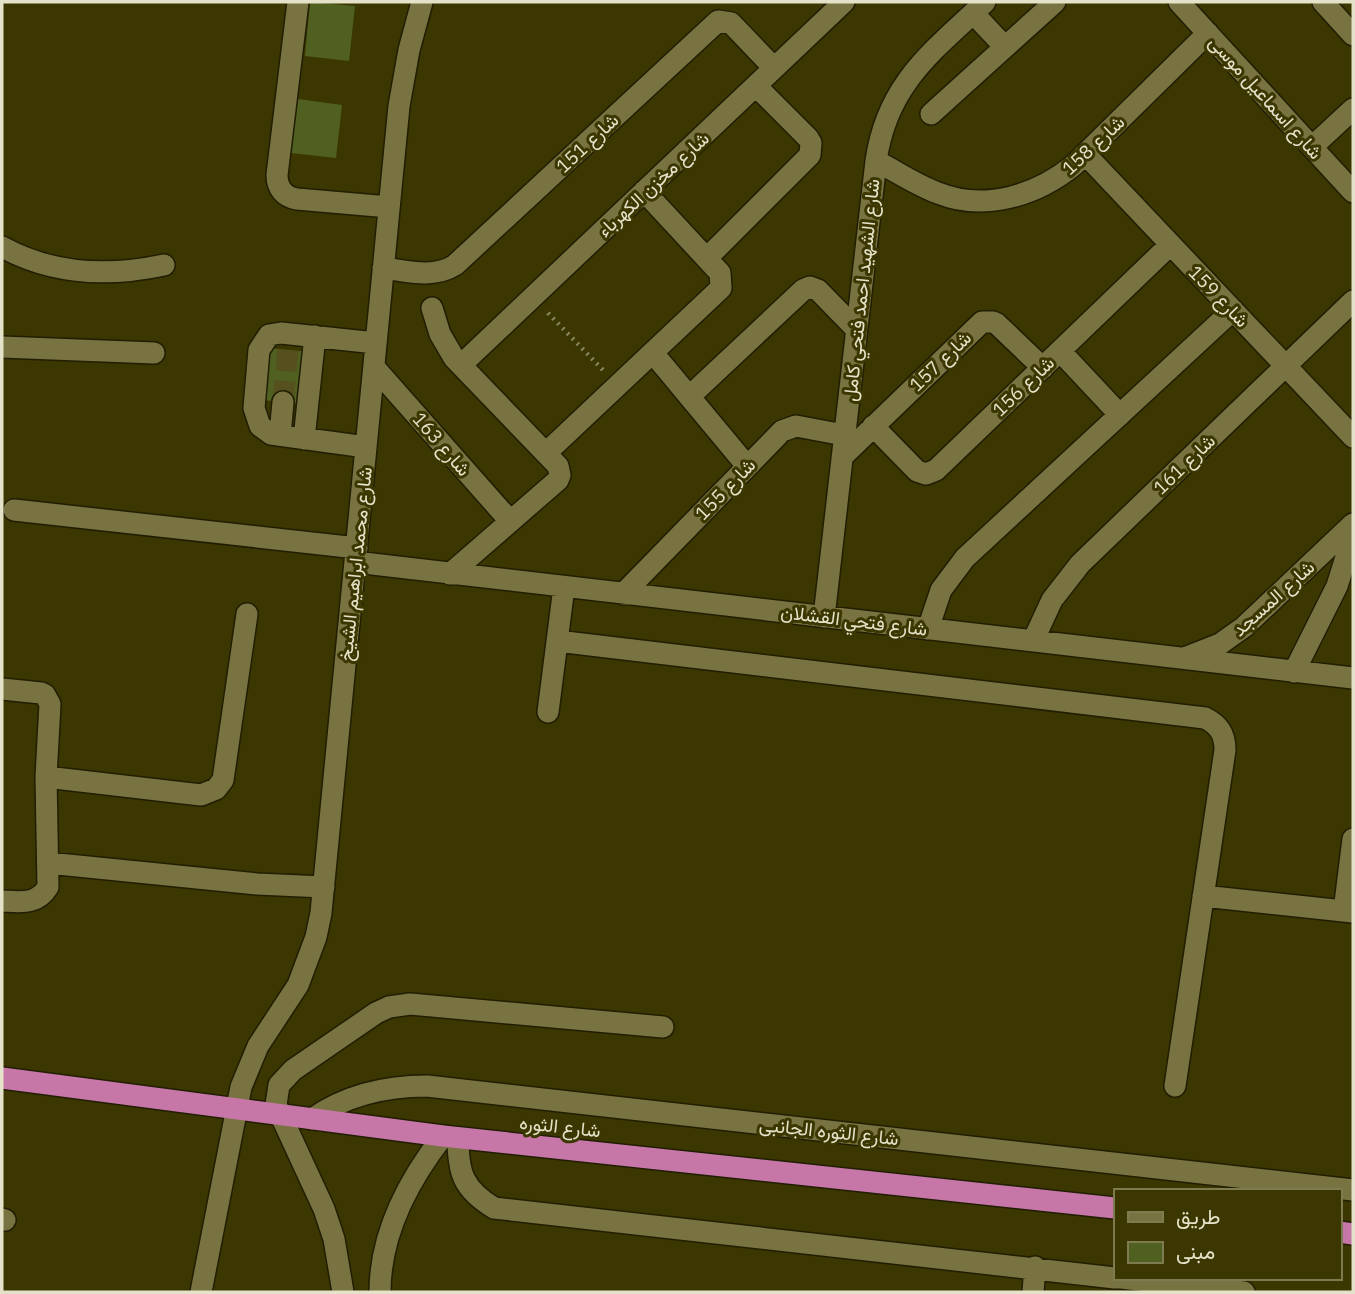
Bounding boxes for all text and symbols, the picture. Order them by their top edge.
street label: شارع اسماعيل موسى [1203,30,1328,165]
street label: شارع 151 [551,108,624,179]
street label: شارع 158 [1057,110,1130,181]
street label: شارع مخزن الكهرباء [592,126,715,243]
street label: شارع الشهيد احمد فتحي كامل [837,177,889,403]
street label: شارع 159 [1183,260,1254,333]
street label: شارع 157 [904,326,977,397]
street label: شارع 156 [987,351,1060,422]
street label: شارع 163 [407,407,476,482]
street label: شارع 161 [1148,429,1221,500]
street label: شارع 155 [690,453,761,526]
street label: شارع محمد ابراهيم الشيخ [333,466,379,663]
street label: شارع المسجد [1227,555,1320,642]
street label: شارع فتحي القشلان [779,599,929,645]
street label: شارع الثوره [518,1110,602,1143]
street label: شارع الثوره الجانبى [758,1112,900,1151]
legend [1114,1189,1341,1280]
text: طريق [1176,1202,1221,1230]
text: مبنى [1176,1237,1215,1265]

